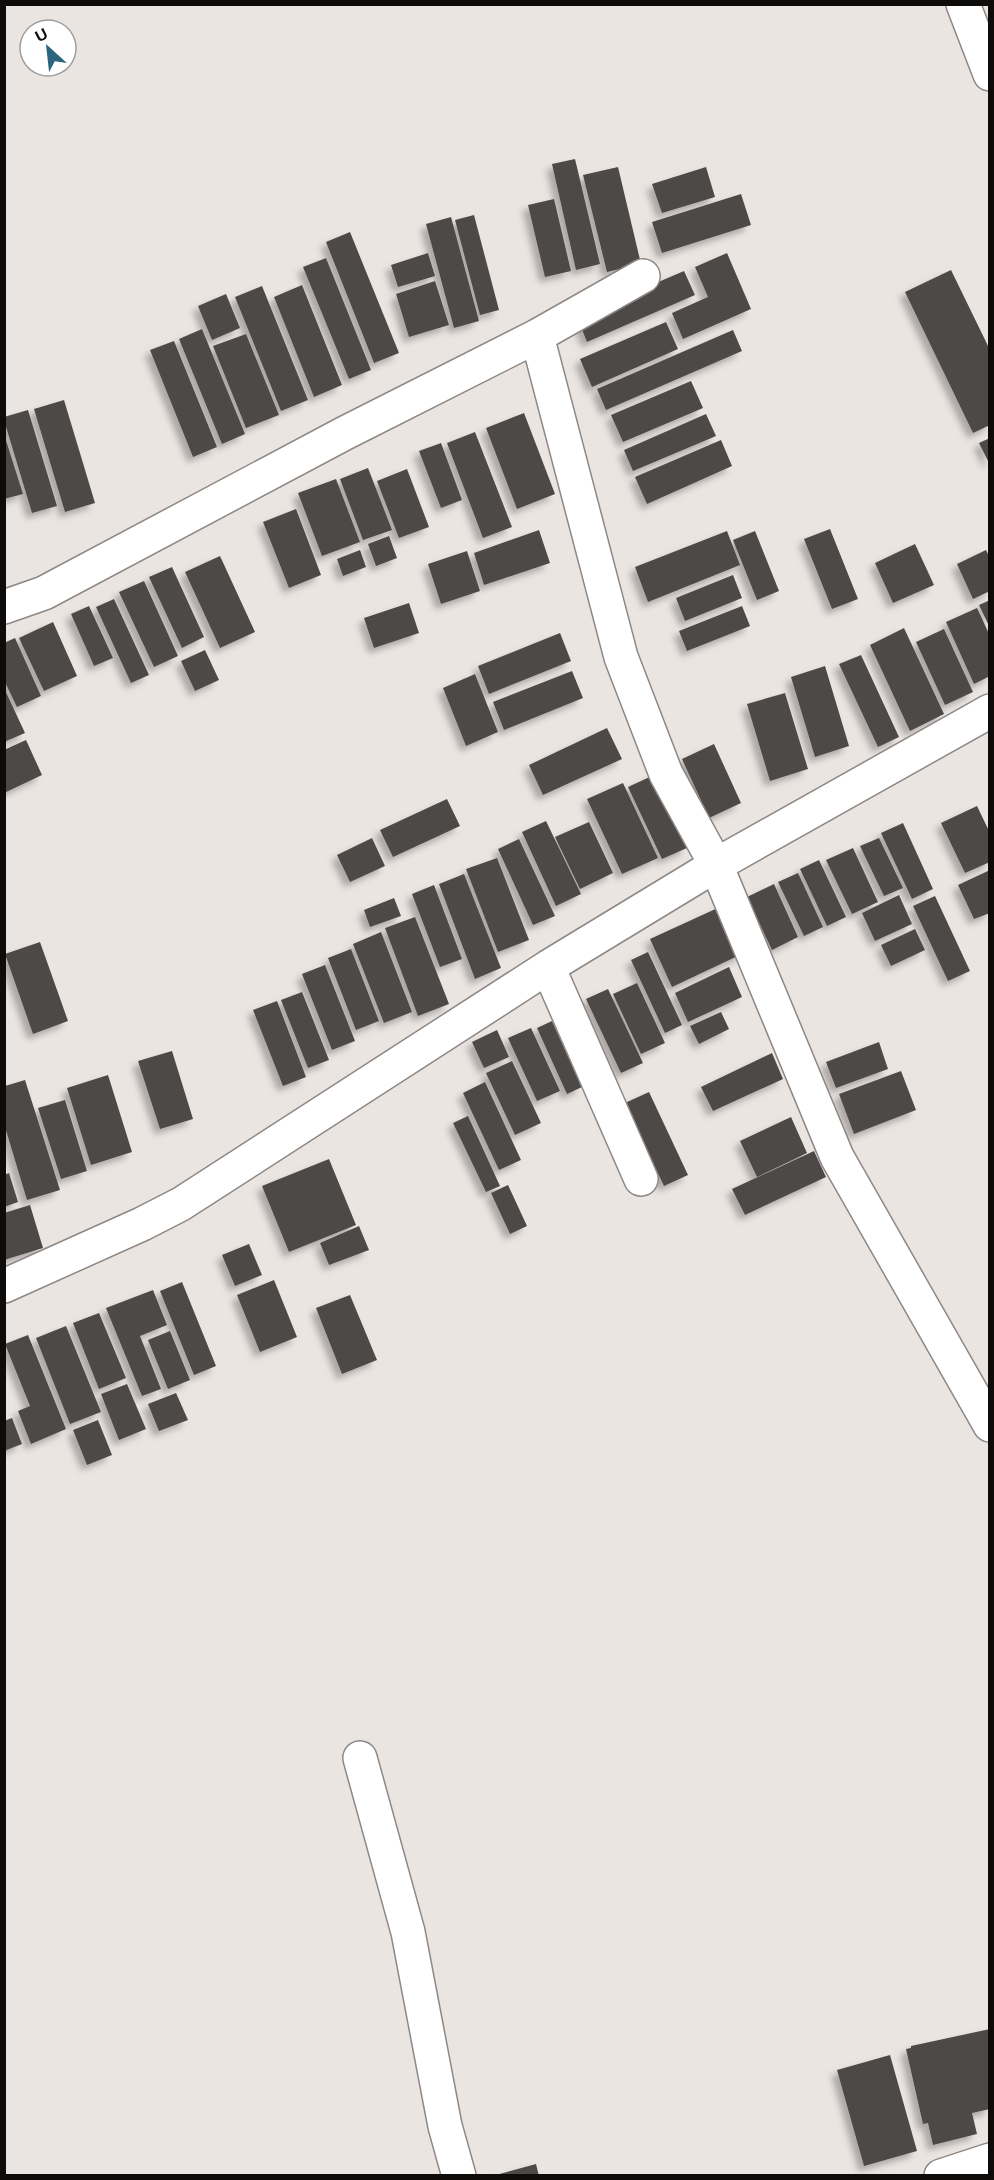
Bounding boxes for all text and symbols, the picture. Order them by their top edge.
north arrow [18,18,78,78]
text: U [32,25,50,45]

